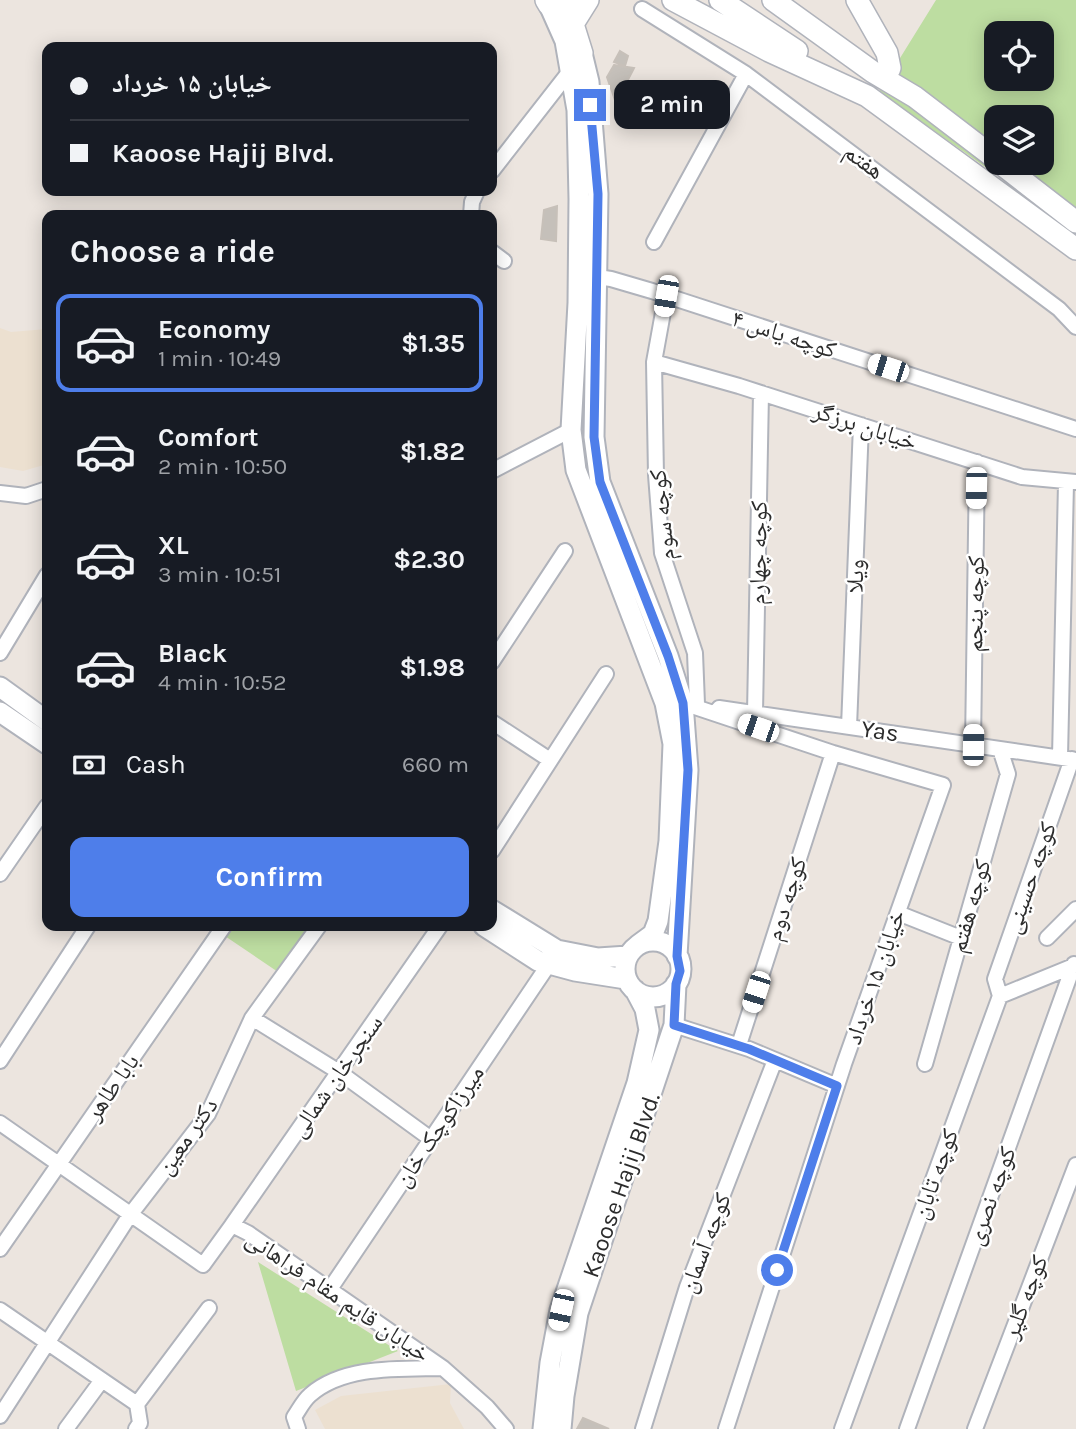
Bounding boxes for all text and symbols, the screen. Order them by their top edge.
map controls [984,21,1054,175]
button: locate [984,21,1054,91]
text: خیابان ۱۵ خرداد [112,68,272,99]
callout: 2 min [614,80,730,130]
route end [574,89,606,121]
text: 2 min [640,91,704,118]
button: layers [984,105,1054,175]
street label: هفتم [837,137,890,187]
text: Kaoose Hajij Blvd. [112,138,334,169]
text: Choose a ride [70,233,275,270]
car [653,273,680,319]
street label: کوچه یاس ۴ [728,304,840,364]
icon: car [74,312,137,375]
text: Economy [158,314,270,345]
text: $1.35 [401,328,465,359]
text: 1 min · 10:49 [158,345,281,372]
car [865,352,912,384]
street label: خیابان برزگر [809,396,921,456]
icon: car [74,420,137,483]
text: Comfort [158,422,259,453]
text: $1.82 [400,436,465,467]
text: 2 min · 10:50 [158,453,287,480]
car [966,467,987,509]
street label: کوچه سوم [643,468,683,562]
street label: کوچه چهارم [743,500,775,606]
icon: car [74,528,137,591]
text: XL [158,530,189,561]
text: $2.30 [393,544,465,575]
street label: کوچه پنجم [960,555,992,653]
street label: ویلا [840,558,870,594]
text: 3 min · 10:51 [158,561,281,588]
icon: car [74,636,137,699]
text: Black [158,638,227,669]
text: $1.98 [400,652,465,683]
text: 4 min · 10:52 [158,669,286,696]
car [735,711,782,745]
street label: Yas [859,715,901,747]
car [963,724,984,766]
icon: cash [70,746,108,784]
text: Cash [126,749,186,780]
text: 660 m [402,751,469,778]
street label: کوچه حسینی [998,818,1062,938]
button: Confirm [70,837,469,917]
street label: کوچه دوم [759,854,815,945]
street label: کوچه هفتم [943,856,999,956]
street label: خیابان ۱۵ خرداد [839,906,911,1048]
car [740,969,773,1015]
street label: سنجرخان شمالی [284,1009,388,1143]
street label: بابا طاهر [78,1048,145,1127]
street label: میرزاکوچک خان [388,1060,490,1192]
street label: Kaoose Hajij Blvd. [576,1089,666,1281]
street label: دکتر معین [150,1092,224,1180]
street label: کوچه تابان [906,1125,964,1223]
street label: کوچه نصری [960,1143,1022,1249]
street label: کوچه آسمان [673,1189,737,1297]
street label: خیابان قایم مقام فراهانی [240,1224,435,1370]
street label: کوچه گلپر [996,1251,1054,1344]
route start [761,1254,793,1286]
car [547,1287,576,1333]

